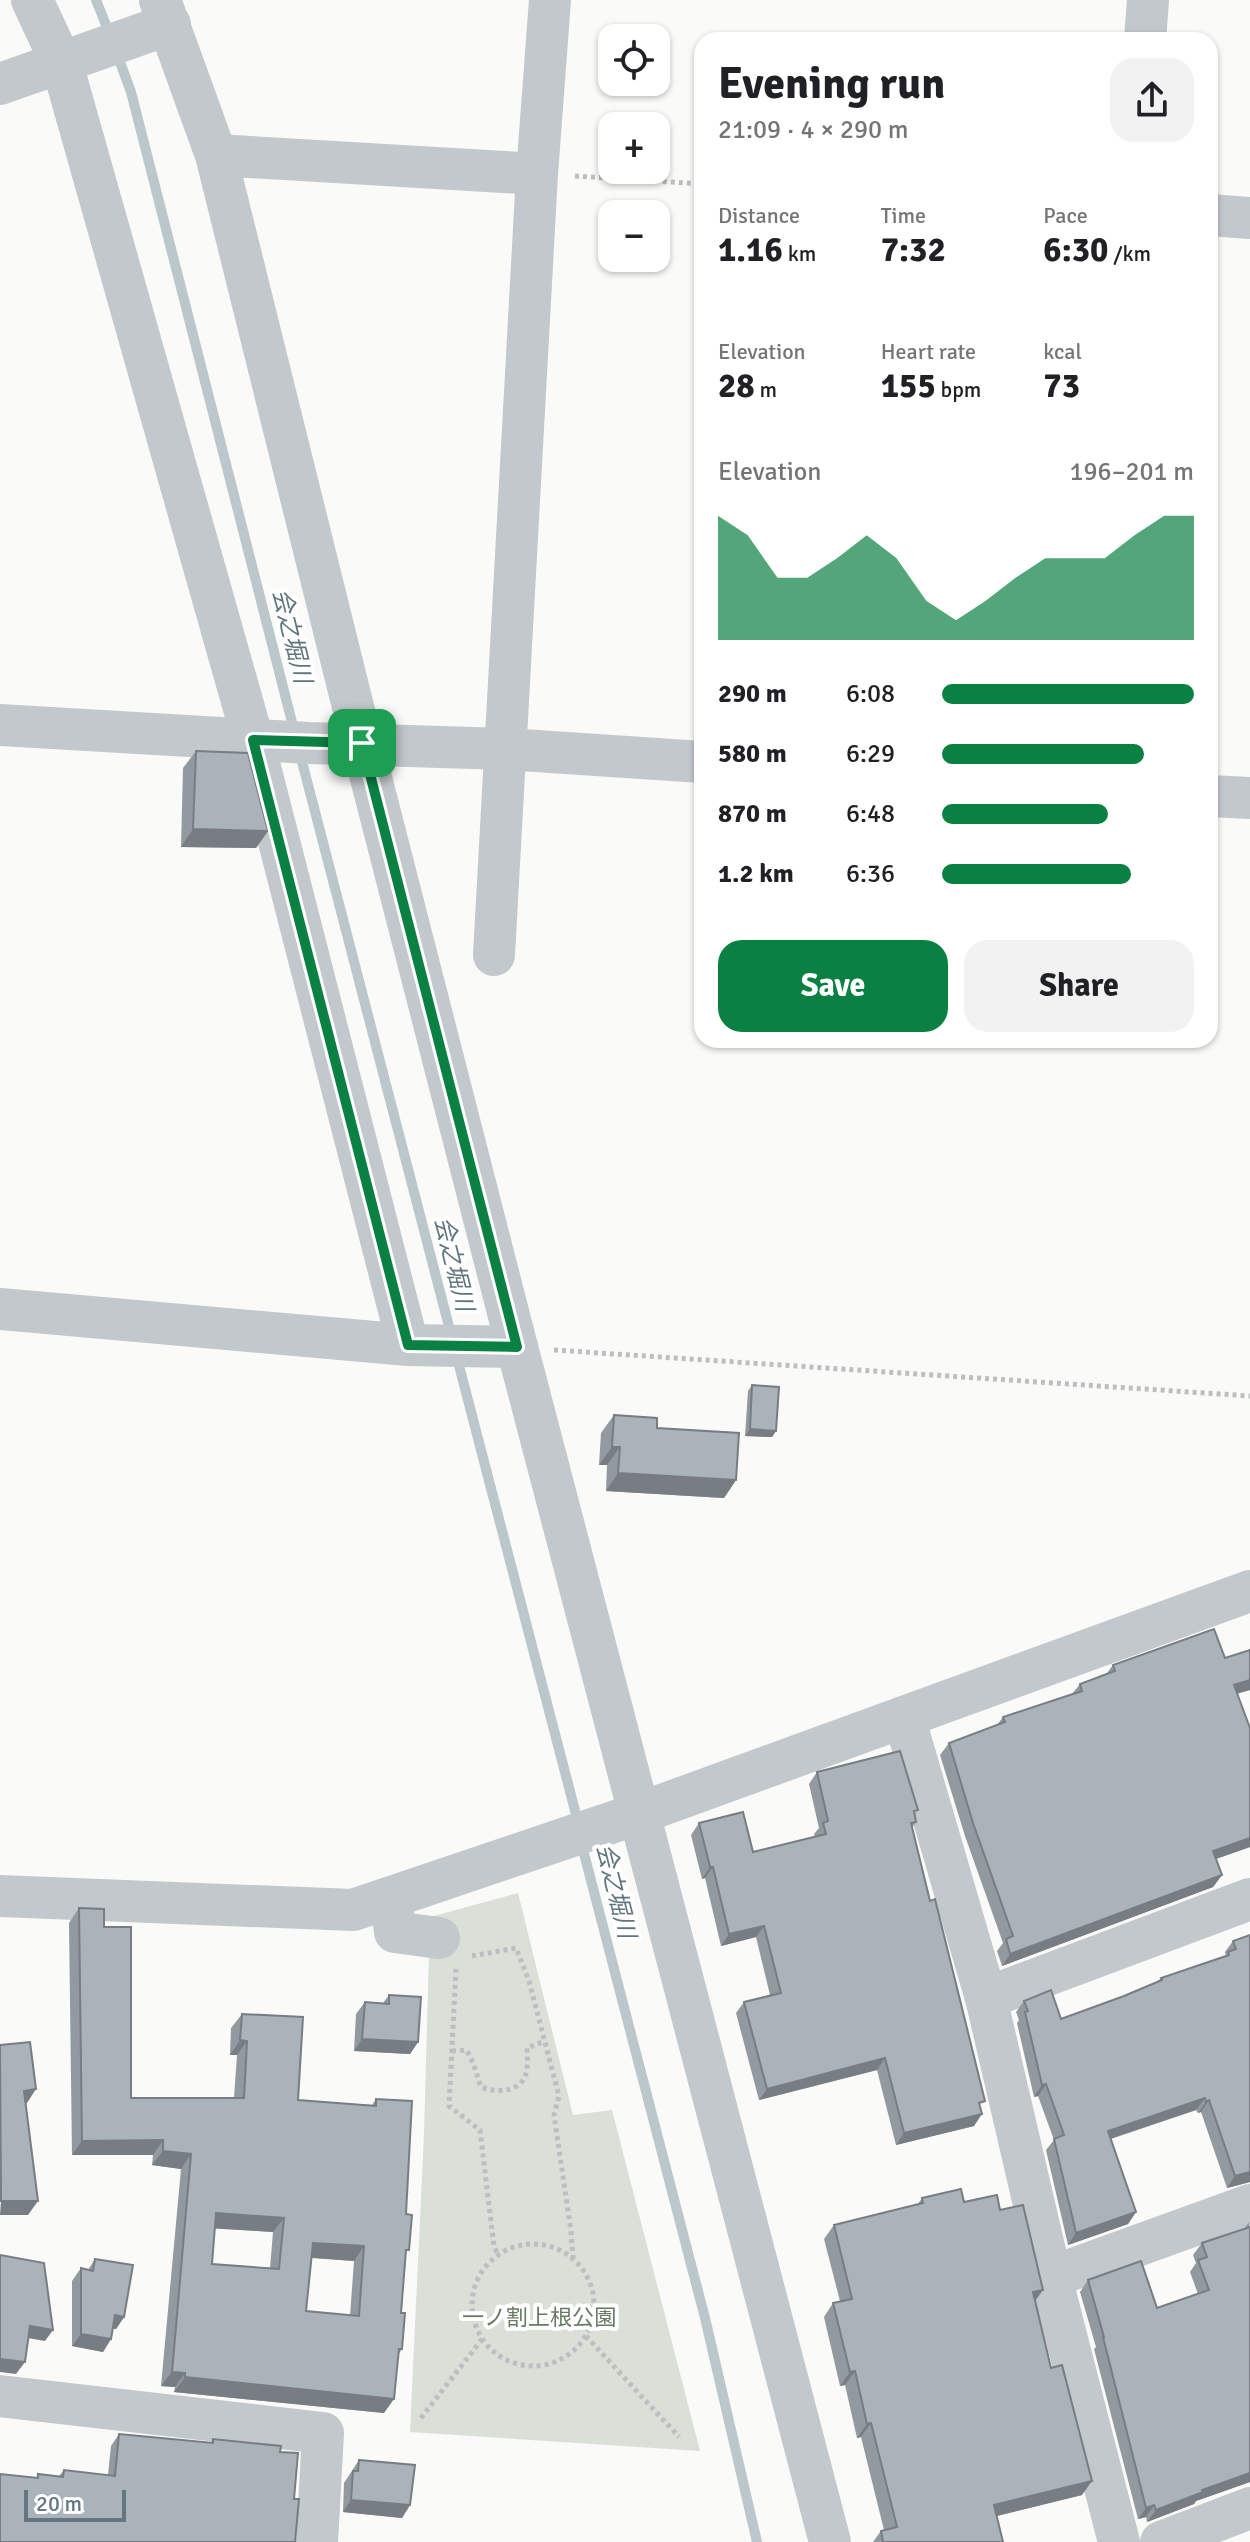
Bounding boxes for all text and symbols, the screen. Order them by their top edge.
map controls [598,24,670,272]
button: locate [598,24,670,96]
text: Evening run [718,57,945,111]
button: share [1110,58,1194,142]
button: + [598,112,670,184]
text: 21:09 · 4 × 290 m [718,114,909,146]
button: − [598,200,670,272]
text: Distance [718,202,800,229]
text: Time [881,202,926,229]
text: Pace [1043,202,1088,229]
text: 1.16 [718,229,783,271]
text: 7:32 [881,229,946,271]
text: 6:30 [1043,229,1108,271]
text: km [783,240,816,267]
text: /km [1108,240,1151,267]
text: Elevation [718,338,806,365]
text: Heart rate [881,338,976,365]
text: kcal [1043,338,1082,365]
text: 28 [718,365,755,407]
text: 155 [881,365,936,407]
text: 73 [1043,365,1080,407]
text: m [755,376,777,403]
text: bpm [936,376,981,403]
text: Elevation [718,456,822,488]
text: 196–201 m [1070,456,1194,488]
water label: 会之堀川 [266,586,319,689]
text: 290 m [718,678,787,710]
text: 6:08 [846,678,895,710]
pin [328,709,396,777]
icon: arrive [340,721,384,765]
text: 580 m [718,738,787,770]
text: 6:29 [846,738,895,770]
text: 870 m [718,798,787,830]
text: 6:48 [846,798,895,830]
text: 1.2 km [718,858,794,890]
text: 6:36 [846,858,895,890]
button: Save [718,940,948,1032]
button: Share [964,940,1194,1032]
water label: 会之堀川 [428,1214,481,1317]
water label: 会之堀川 [590,1841,643,1944]
park label: 一ノ割上根公園 [462,2304,616,2331]
scale bar [24,2486,126,2522]
text: 20 m [36,2490,82,2517]

